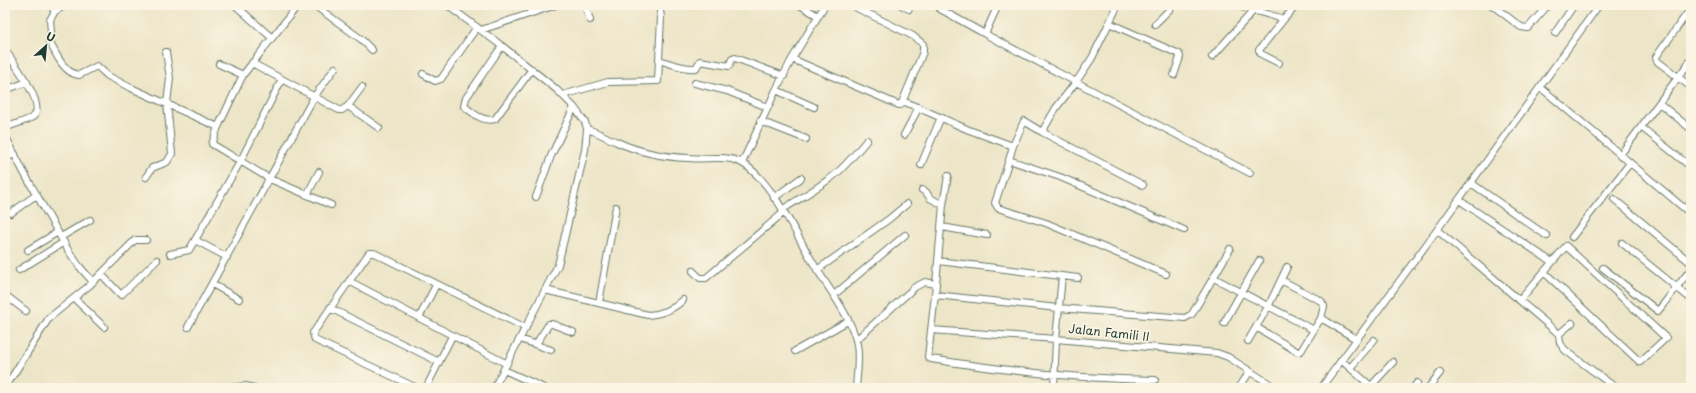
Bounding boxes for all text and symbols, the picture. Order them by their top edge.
north arrow [26,26,66,66]
text: U [43,27,58,46]
street label: Jalan Famili II [1068,319,1151,345]

